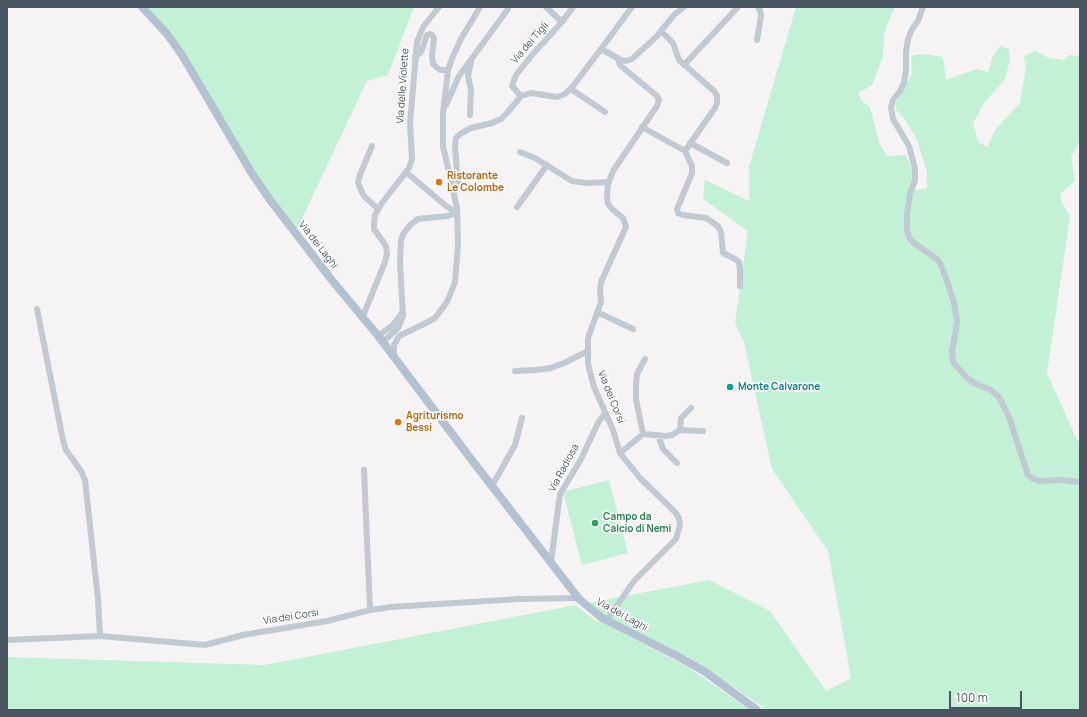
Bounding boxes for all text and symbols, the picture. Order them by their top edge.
street label: Via dei Tigli [509,20,551,66]
street label: Via delle Violette [394,48,412,124]
place label: Ristorante Le Colombe [447,170,504,194]
marker: Ristorante Le Colombe [434,177,444,187]
street label: Via dei Laghi [296,219,340,271]
street label: Via dei Corsi [595,369,627,425]
place label: Monte Calvarone [738,381,820,393]
marker: Monte Calvarone [725,382,735,392]
place label: Agriturismo Bessi [406,410,464,434]
marker: Agriturismo Bessi [393,417,403,427]
street label: Via Radiosa [546,442,582,494]
place label: Campo da Calcio di Nemi [603,511,671,534]
marker: Campo da Calcio di Nemi [590,518,600,528]
street label: Via dei Laghi [594,596,650,634]
street label: Via dei Corsi [262,607,320,627]
scale bar [951,683,1024,709]
text: 100 m [956,689,988,706]

